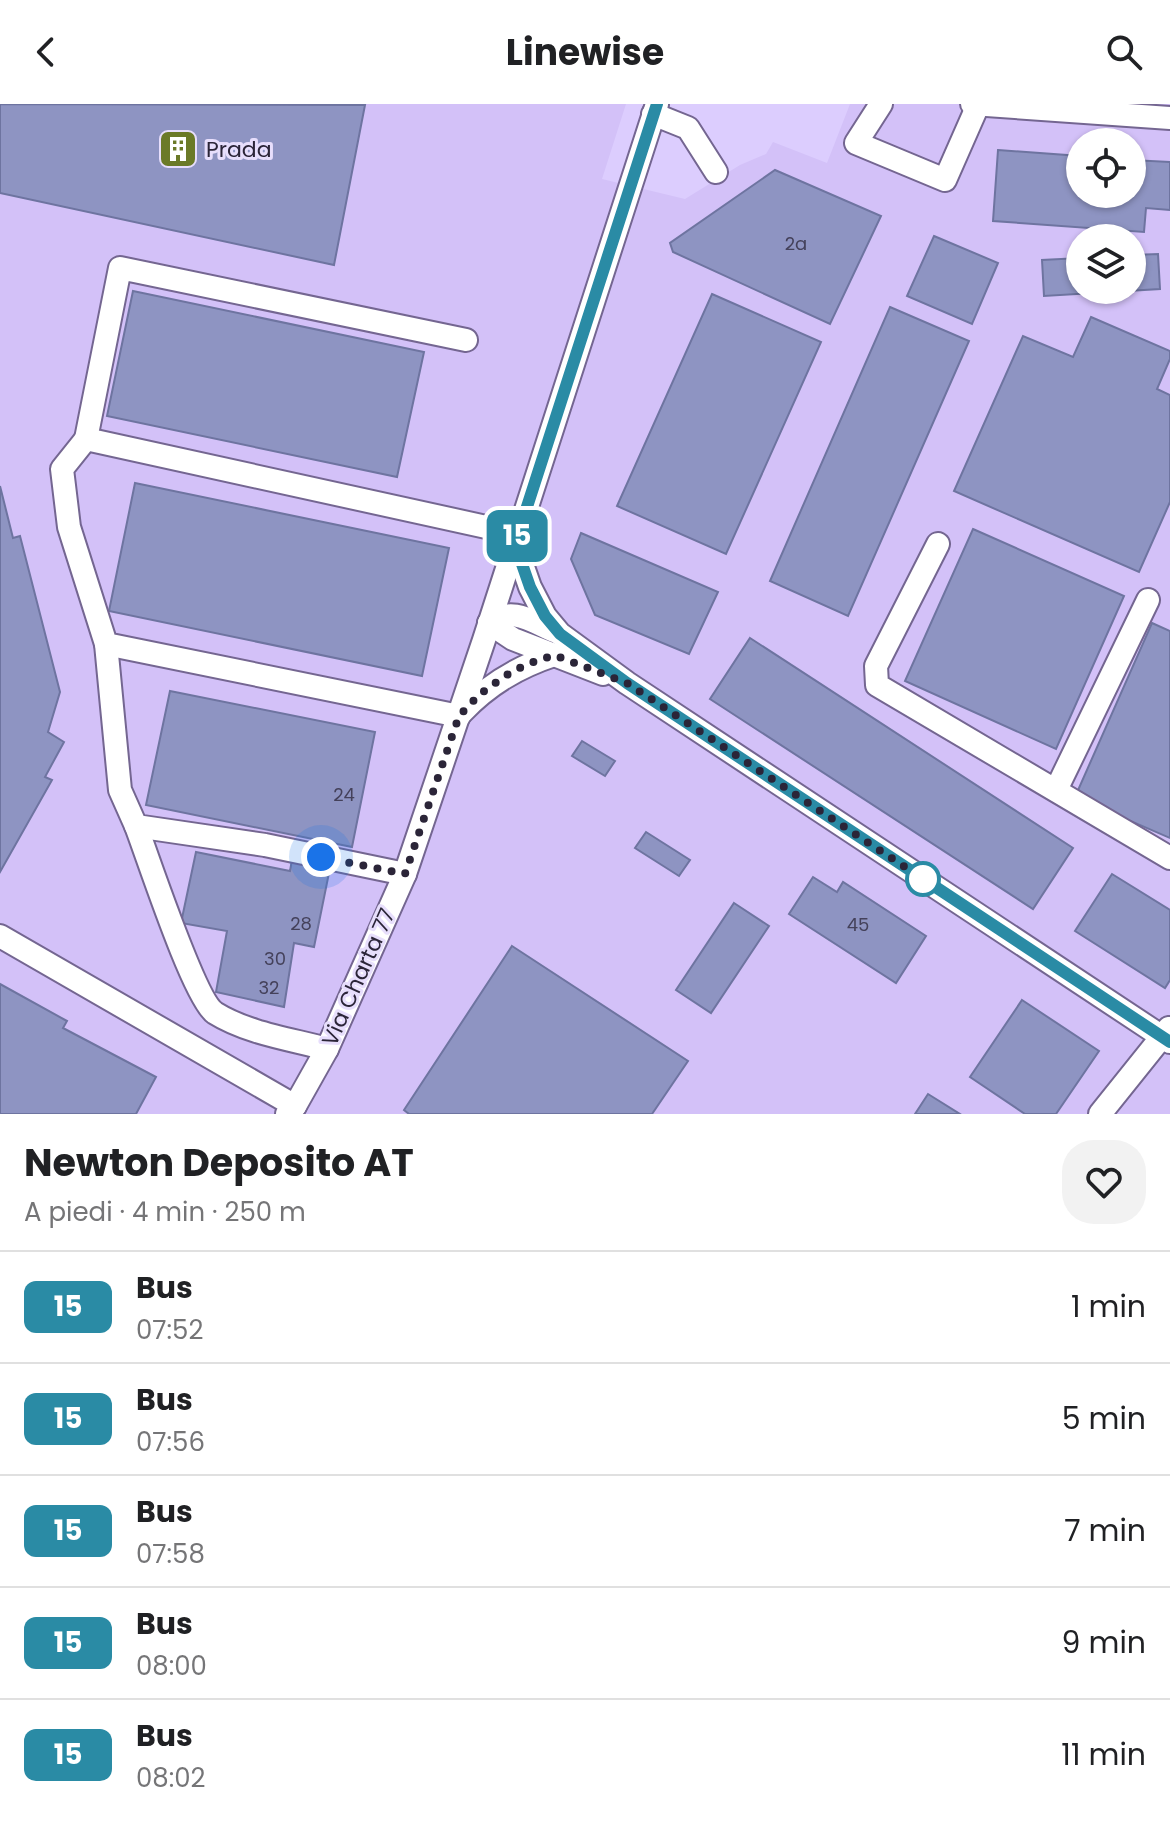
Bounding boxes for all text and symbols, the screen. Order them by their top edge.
text: Linewise [506,27,664,78]
icon: back [24,30,68,74]
icon: search [1102,30,1146,74]
building icon: Prada [157,128,199,170]
map controls [1066,128,1146,304]
button: locate [1066,128,1146,208]
place label: Prada [206,134,272,165]
button: layers [1066,224,1146,304]
house number: 2a [785,231,807,256]
line badge: 15 [481,510,553,562]
text: 15 [503,516,531,555]
house number: 24 [333,782,355,807]
your location [301,837,341,877]
unlabelled marker [906,862,940,896]
street label: Via Charta 77 [314,903,403,1051]
house number: 28 [290,911,312,936]
house number: 45 [847,912,869,937]
house number: 30 [264,946,286,971]
house number: 32 [259,975,279,1000]
text: Newton Deposito AT [24,1136,414,1189]
button: heart [1062,1140,1146,1224]
text: A piedi · 4 min · 250 m [24,1194,306,1230]
text: Bus [136,1266,193,1309]
text: 1 min [1071,1285,1146,1328]
text: 15 [54,1287,82,1326]
text: 07:52 [136,1312,203,1348]
text: Bus [136,1378,193,1421]
text: 5 min [1062,1397,1146,1440]
text: 15 [54,1399,82,1438]
text: 07:56 [136,1424,205,1460]
text: Bus [136,1490,193,1533]
text: 7 min [1064,1509,1146,1552]
text: 15 [54,1511,82,1550]
text: 07:58 [136,1536,205,1572]
text: Bus [136,1602,193,1645]
text: 9 min [1062,1621,1146,1664]
text: 15 [54,1623,82,1662]
text: 08:00 [136,1648,207,1684]
text: Bus [136,1714,193,1757]
text: 11 min [1061,1733,1146,1776]
text: 15 [54,1735,82,1774]
text: 08:02 [136,1760,206,1796]

